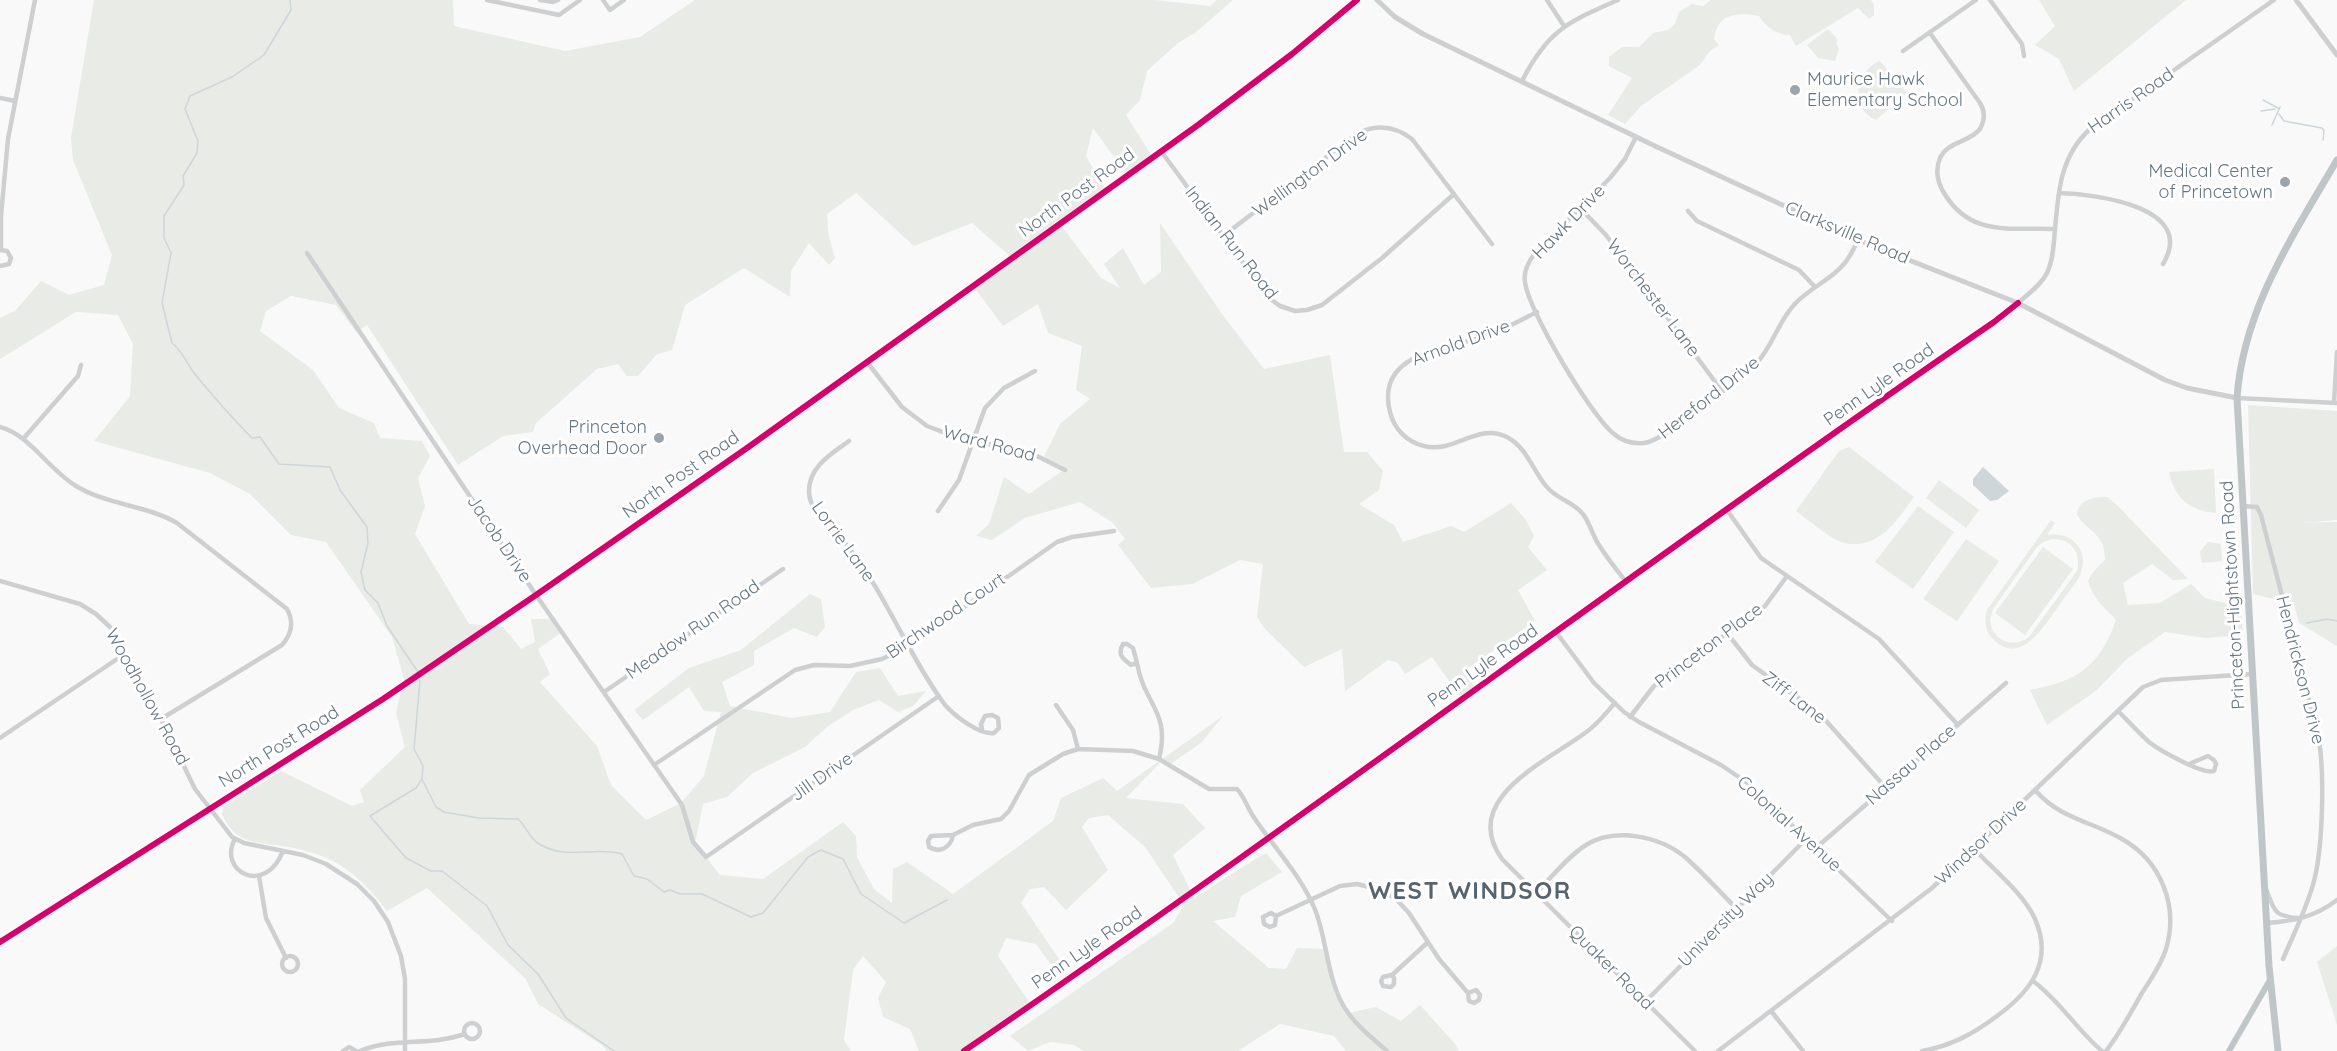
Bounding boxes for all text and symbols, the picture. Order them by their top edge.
street label: Harris Road [2084,64,2178,138]
place label: Maurice Hawk Elementary School [1807,69,1963,112]
marker: Maurice Hawk Elementary School [1788,83,1802,97]
street label: Wellington Drive [1248,124,1372,222]
street label: North Post Road [1015,144,1139,242]
place label: Medical Center of Princetown [2148,161,2273,204]
marker: Medical Center of Princetown [2278,175,2292,189]
street label: Hawk Drive [1528,180,1610,264]
street label: Indian Run Road [1180,182,1282,304]
street label: Clarksville Road [1782,197,1912,269]
street label: Worchester Lane [1602,235,1704,361]
street label: Arnold Drive [1409,315,1513,371]
street label: Penn Lyle Road [1820,339,1938,431]
street label: Hereford Drive [1654,352,1764,444]
place label: Princeton Overhead Door [518,417,647,460]
street label: Ward Road [940,421,1038,467]
street label: North Post Road [618,427,744,523]
marker: Princeton Overhead Door [652,431,666,445]
street label: Princeton-Hightstown Road [2216,480,2250,710]
street label: Jacob Drive [462,491,536,587]
street label: Lorrie Lane [807,498,879,586]
street label: Birchwood Court [882,568,1010,664]
street label: Meadow Run Road [622,576,764,684]
street label: Hendrickson Drive [2271,594,2329,746]
street label: Princeton Place [1651,599,1767,693]
street label: Penn Lyle Road [1424,620,1542,712]
street label: Woodhollow Road [100,625,194,769]
street label: Ziff Lane [1758,667,1830,729]
street label: North Post Road [215,701,343,793]
street label: Nassau Place [1862,720,1960,810]
street label: Jill Drive [787,748,857,806]
street label: Colonial Avenue [1732,771,1846,877]
street label: Windsor Drive [1931,794,2031,890]
street label: University Way [1674,868,1778,972]
district label: WEST WINDSOR [1368,878,1572,906]
street label: Penn Lyle Road [1028,902,1146,994]
street label: Quaker Road [1564,921,1658,1015]

